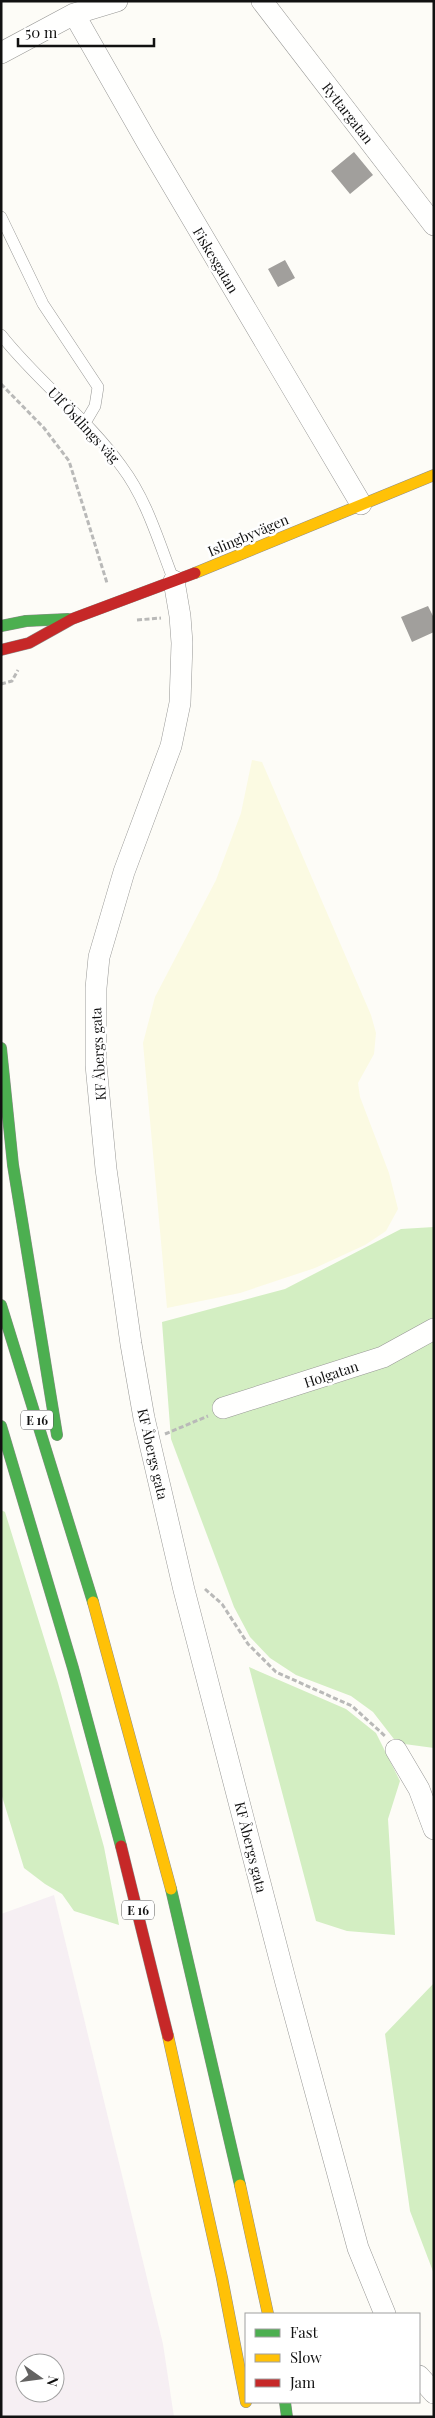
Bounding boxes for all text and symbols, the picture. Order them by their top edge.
scale bar [18,15,154,47]
text: 50 m [25,22,58,42]
street label: Ryttargatan [318,78,378,148]
street label: Fiskesgatan [189,224,243,297]
street label: Ulf Östlings väg [44,383,125,467]
street label: Islingbyvägen [205,509,292,561]
street label: KF Åbergs gata [86,1007,110,1101]
street label: Holgatan [301,1356,361,1392]
street label: KF Åbergs gata [133,1407,173,1501]
road number: E 16 [21,1410,53,1430]
street label: KF Åbergs gata [231,1800,271,1894]
road number: E 16 [122,1900,154,1920]
legend [245,2313,420,2403]
text: Fast [290,2322,319,2342]
text: Slow [290,2347,322,2367]
north arrow [15,2353,65,2403]
text: Jam [289,2372,316,2392]
text: N [43,2374,64,2388]

